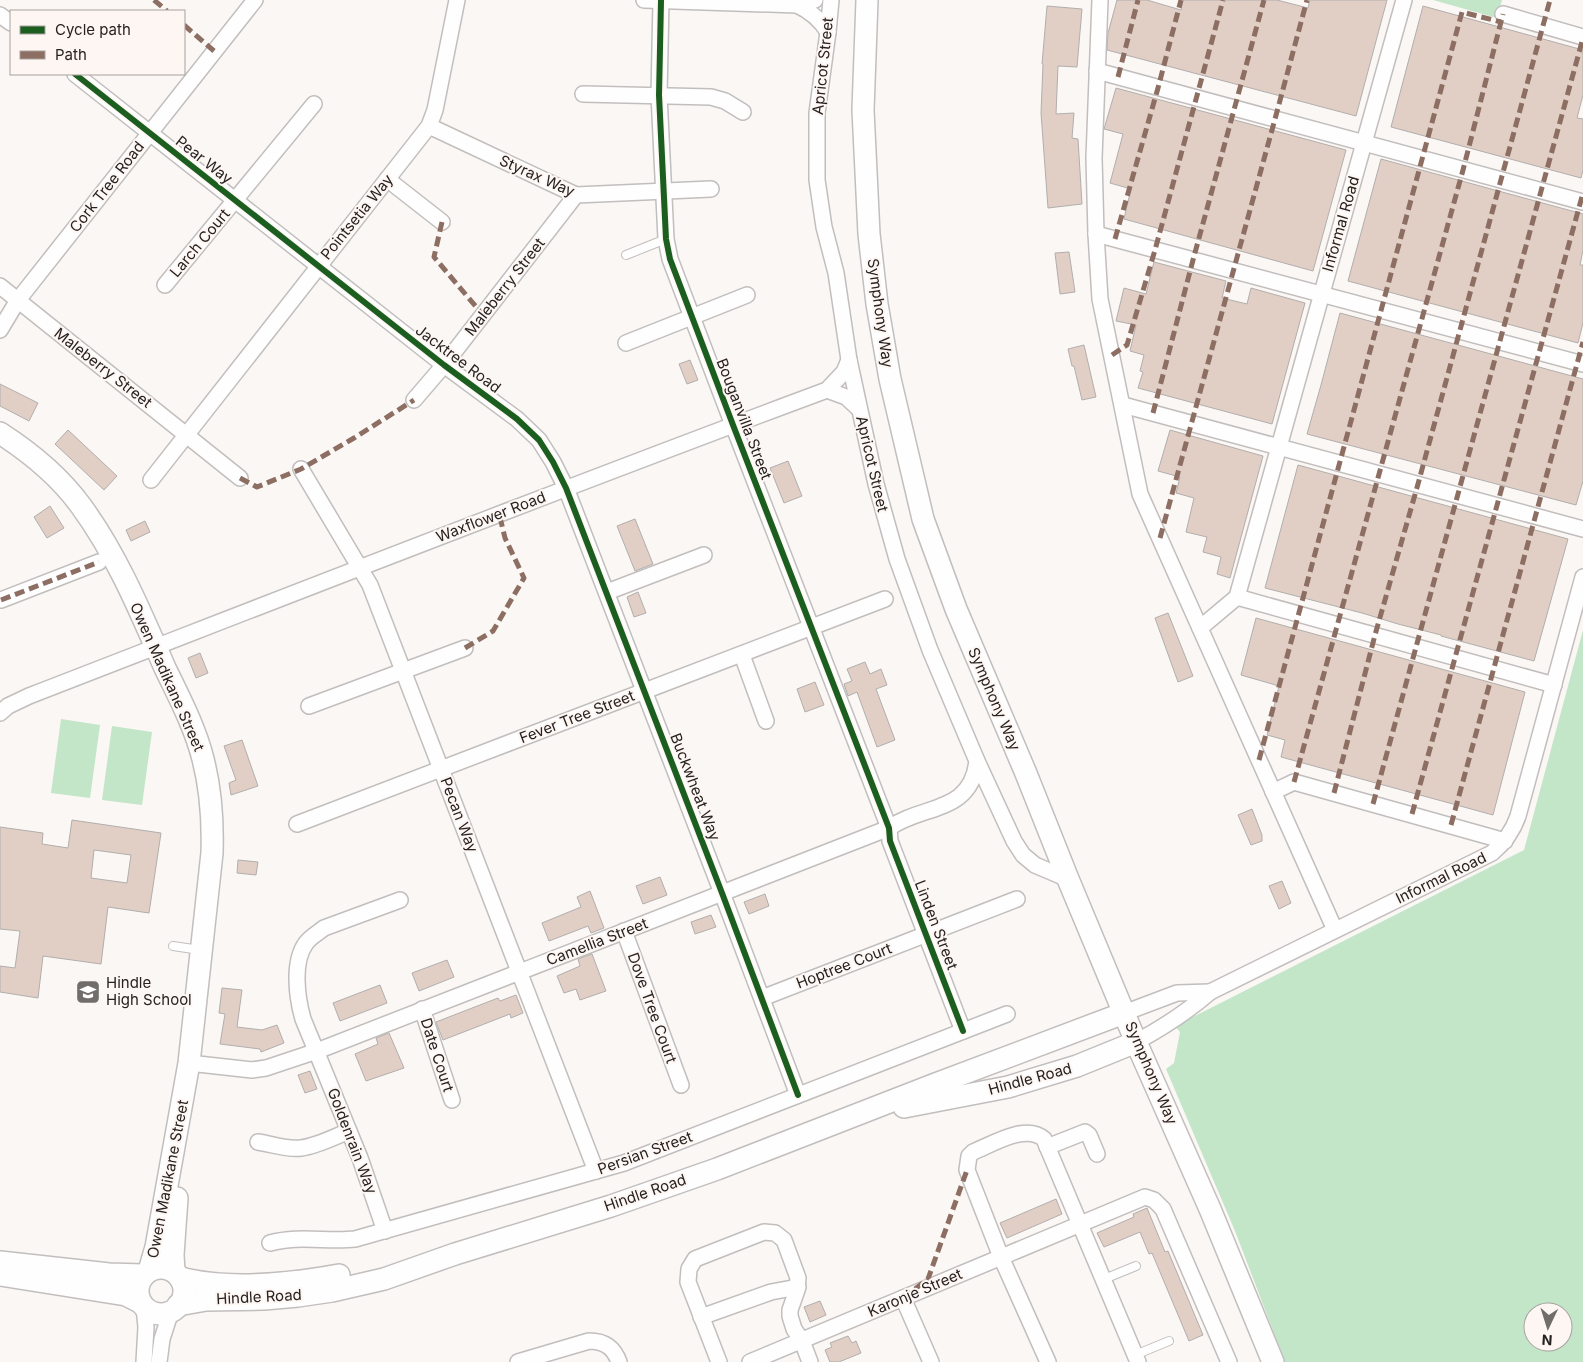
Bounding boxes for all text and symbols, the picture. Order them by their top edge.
legend [10,10,185,75]
street label: Apricot Street [808,16,837,116]
text: Cycle path [55,20,131,39]
text: Path [55,45,87,64]
street label: Pear Way [172,131,237,188]
street label: Cork Tree Road [65,137,148,236]
street label: Styrax Way [497,151,578,201]
street label: Pointsetia Way [316,170,397,263]
street label: Informal Road [1318,174,1363,274]
street label: Larch Court [165,204,234,281]
street label: Maleberry Street [460,234,549,339]
street label: Symphony Way [863,257,898,369]
street label: Jacktree Road [412,320,505,397]
street label: Maleberry Street [51,323,156,412]
street label: Bouganvilla Street [713,356,776,482]
street label: Apricot Street [852,414,893,514]
street label: Waxflower Road [433,487,548,546]
street label: Owen Madikane Street [126,599,209,754]
street label: Symphony Way [964,644,1025,754]
street label: Fever Tree Street [517,686,637,747]
street label: Buckwheat Way [666,730,725,844]
street label: Pecan Way [436,774,483,856]
street label: Informal Road [1392,847,1489,908]
street label: Linden Street [911,877,962,972]
street label: Camellia Street [543,913,650,970]
street label: Hoptree Court [793,939,894,992]
street label: Dove Tree Court [624,950,681,1066]
place label: Hindle High School [106,973,192,1009]
school or university icon: Hindle High School [75,979,101,1005]
street label: Date Court [417,1015,458,1094]
street label: Symphony Way [1121,1018,1182,1128]
street label: Hindle Road [986,1058,1074,1099]
street label: Goldenrain Way [324,1085,382,1197]
street label: Owen Madikane Street [143,1098,192,1260]
street label: Persian Street [595,1127,695,1178]
street label: Hindle Road [601,1170,688,1215]
street label: Karonje Street [865,1264,965,1321]
street label: Hindle Road [216,1285,302,1308]
north arrow [1523,1302,1573,1352]
text: N [1541,1332,1553,1349]

